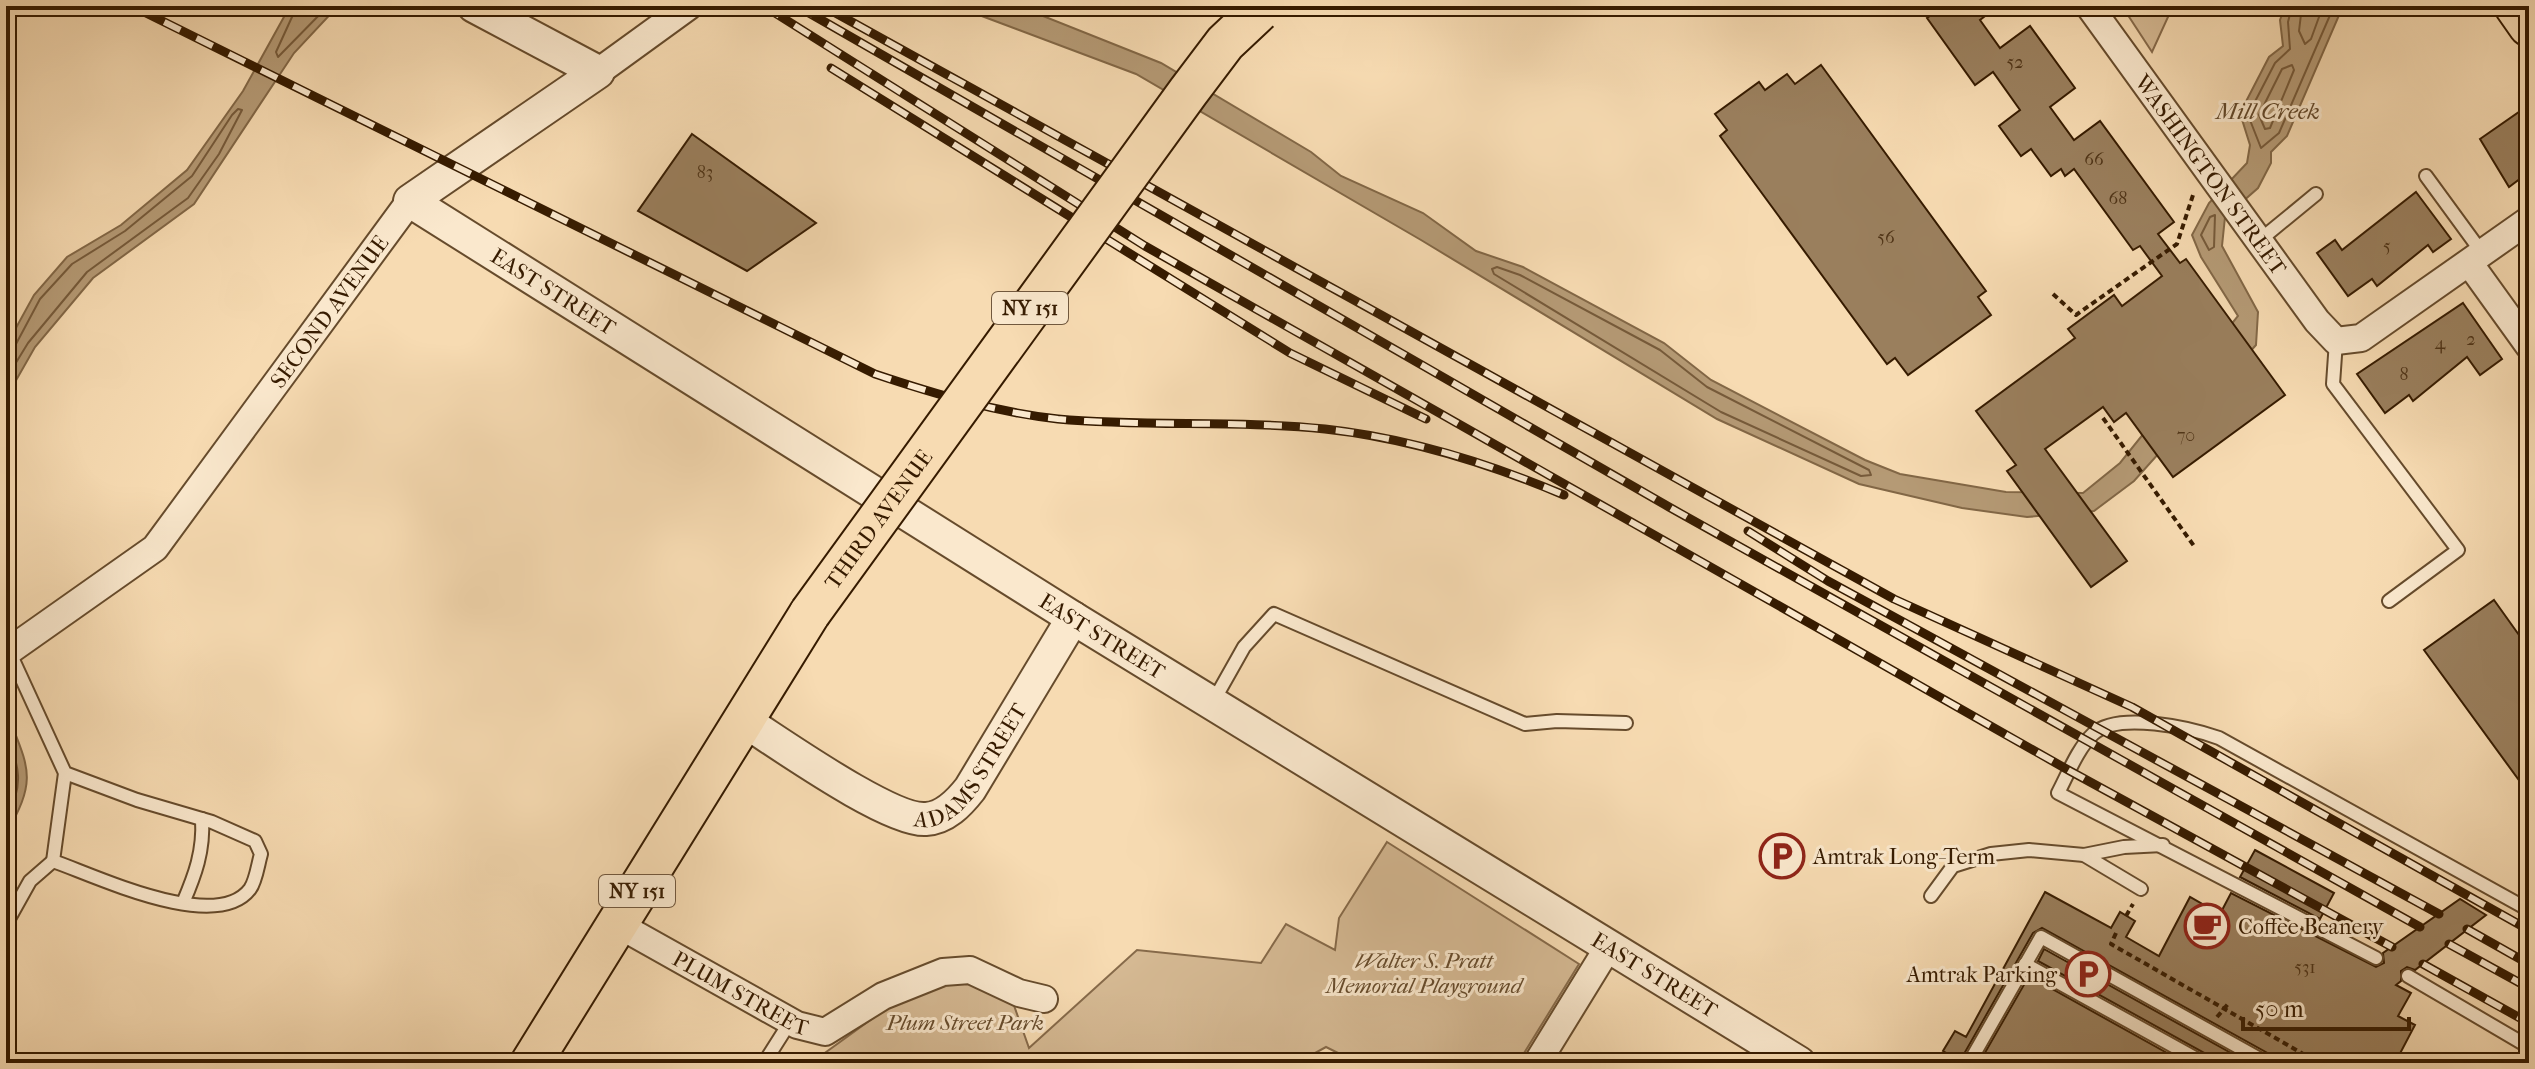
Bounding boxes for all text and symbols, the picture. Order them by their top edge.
house number: 52 [2006,52,2024,73]
street label: WASHINGTON STREET [2128,69,2292,281]
water label: Mill Creek [2214,97,2320,125]
house number: 66 [2084,149,2104,170]
house number: 83 [697,162,713,183]
house number: 68 [2109,188,2127,209]
house number: 56 [1877,227,1895,248]
street label: SECOND AVENUE [265,230,394,393]
house number: 5 [2383,236,2391,257]
street label: EAST STREET [486,243,621,342]
road number: NY 151 [992,292,1068,324]
house number: 2 [2466,329,2476,350]
house number: 4 [2435,333,2446,354]
house number: 8 [2399,364,2409,385]
house number: 70 [2177,425,2195,446]
street label: THIRD AVENUE [820,445,938,595]
street label: EAST STREET [1034,588,1170,686]
street label: ADAMS STREET [912,698,1033,834]
parking icon: Amtrak Long-Term [1758,832,1806,880]
place label: Amtrak Long-Term [1812,844,1996,870]
road number: NY 151 [599,875,675,907]
cafe icon: Coffee Beanery [2183,902,2231,950]
place label: Coffee Beanery [2238,914,2385,940]
street label: EAST STREET [1587,927,1723,1024]
street label: PLUM STREET [668,946,812,1042]
park label: Walter S. Pratt Memorial Playground [1324,948,1525,999]
parking icon: Amtrak Parking [2064,950,2112,998]
house number: 531 [2294,957,2316,978]
place label: Amtrak Parking [1905,962,2057,988]
scale bar [2243,981,2409,1031]
text: 50 m [2255,995,2304,1023]
park label: Plum Street Park [885,1010,1044,1036]

